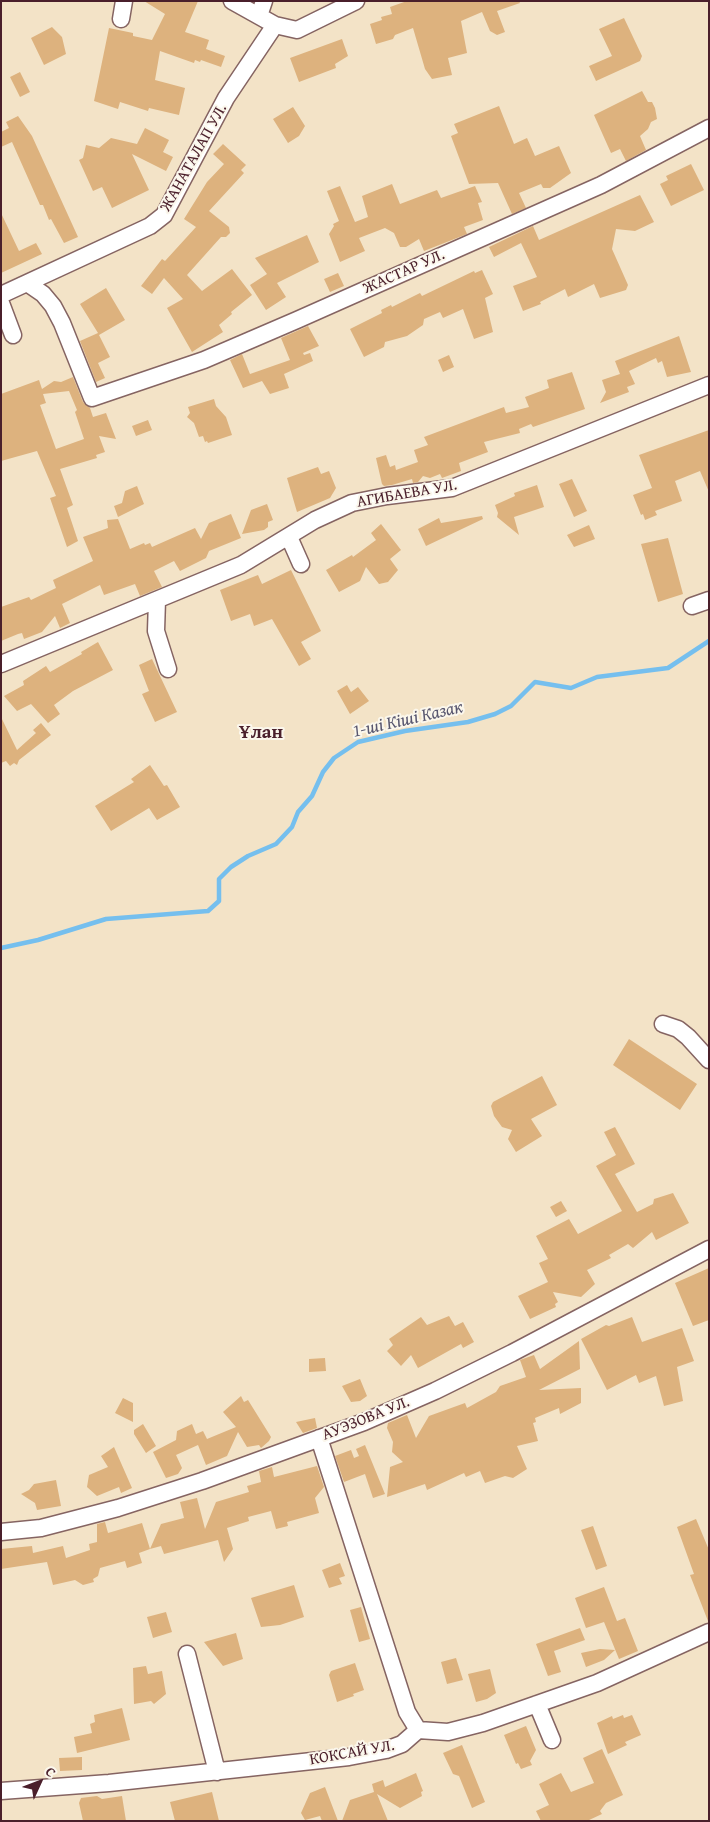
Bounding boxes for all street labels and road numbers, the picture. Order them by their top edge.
street label: ЖАНАТАЛАП УЛ. [156,101,232,215]
street label: ЖАСТАР УЛ. [360,245,448,299]
street label: АГИБАЕВА УЛ. [356,476,458,512]
street label: АУЭЗОВА УЛ. [319,1393,413,1445]
street label: КОКСАЙ УЛ. [308,1736,396,1770]

